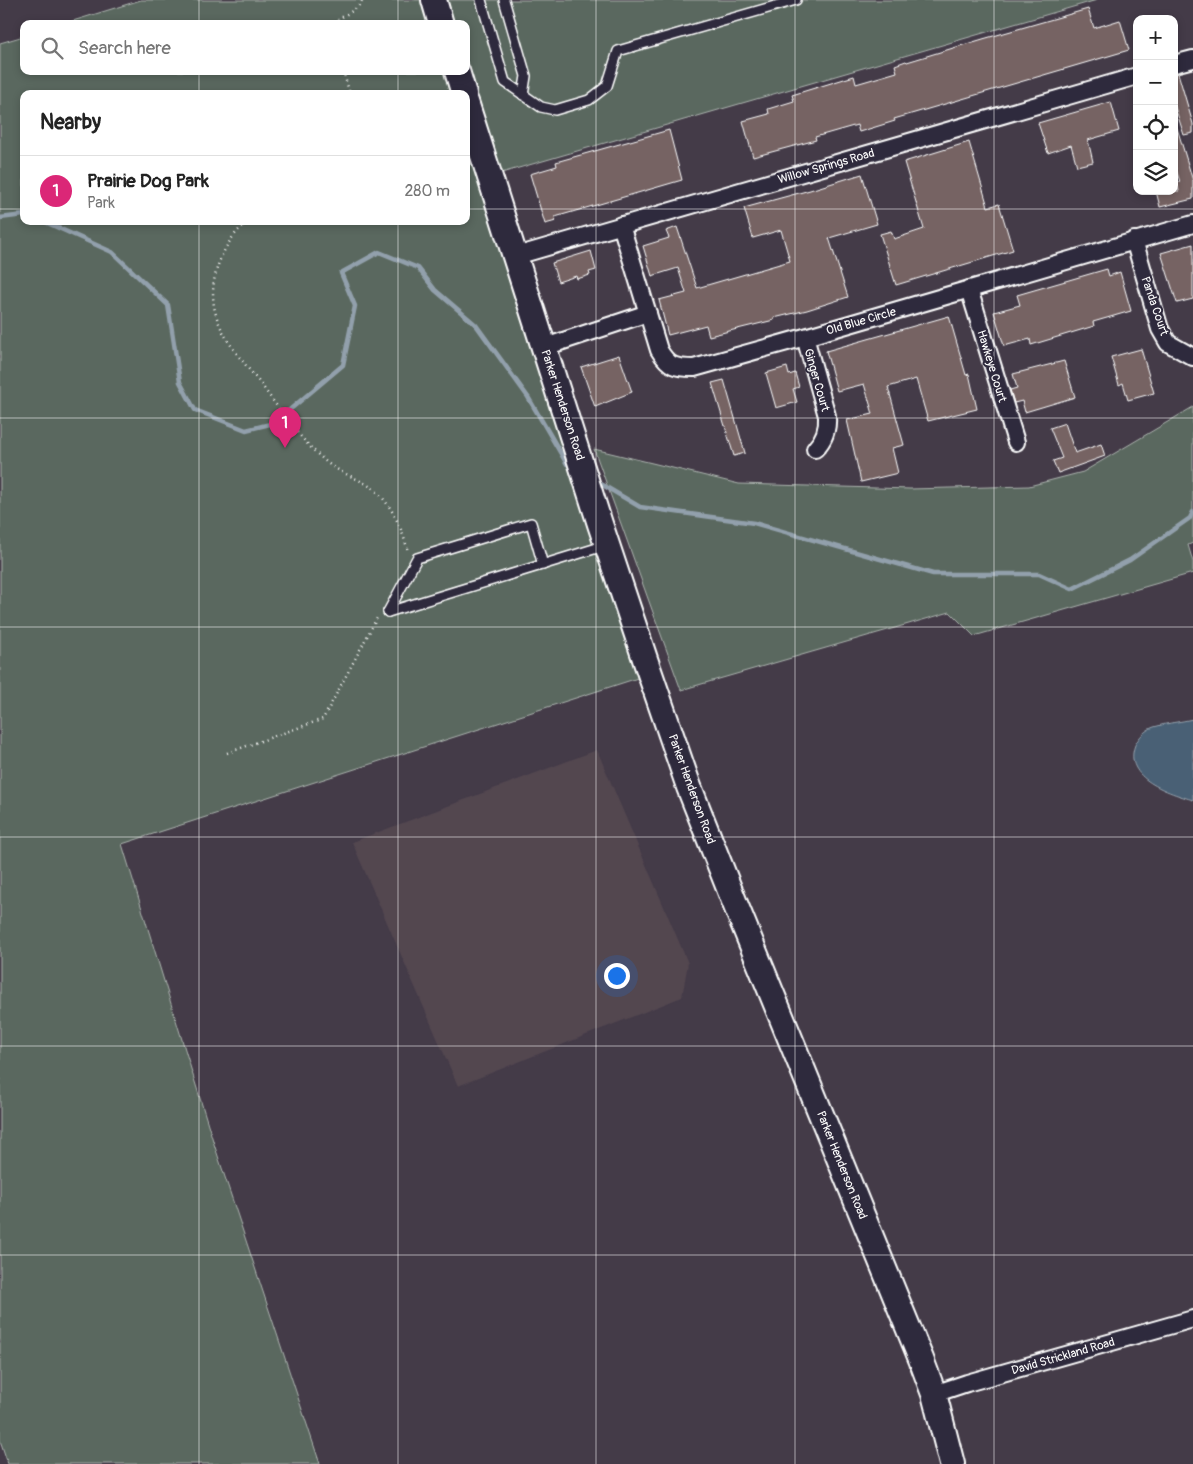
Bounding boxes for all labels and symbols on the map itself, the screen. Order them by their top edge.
street label: Willow Springs Road [776,145,876,187]
street label: Panda Court [1137,275,1172,338]
street label: Old Blue Circle [825,304,898,339]
street label: Hawkeye Court [973,328,1010,404]
street label: Ginger Court [800,347,833,413]
street label: Parker Henderson Road [538,348,588,463]
pin: 1 [269,407,301,448]
street label: Parker Henderson Road [665,732,718,846]
your location [604,963,630,989]
street label: Parker Henderson Road [813,1109,870,1222]
street label: David Strickland Road [1010,1335,1117,1378]

